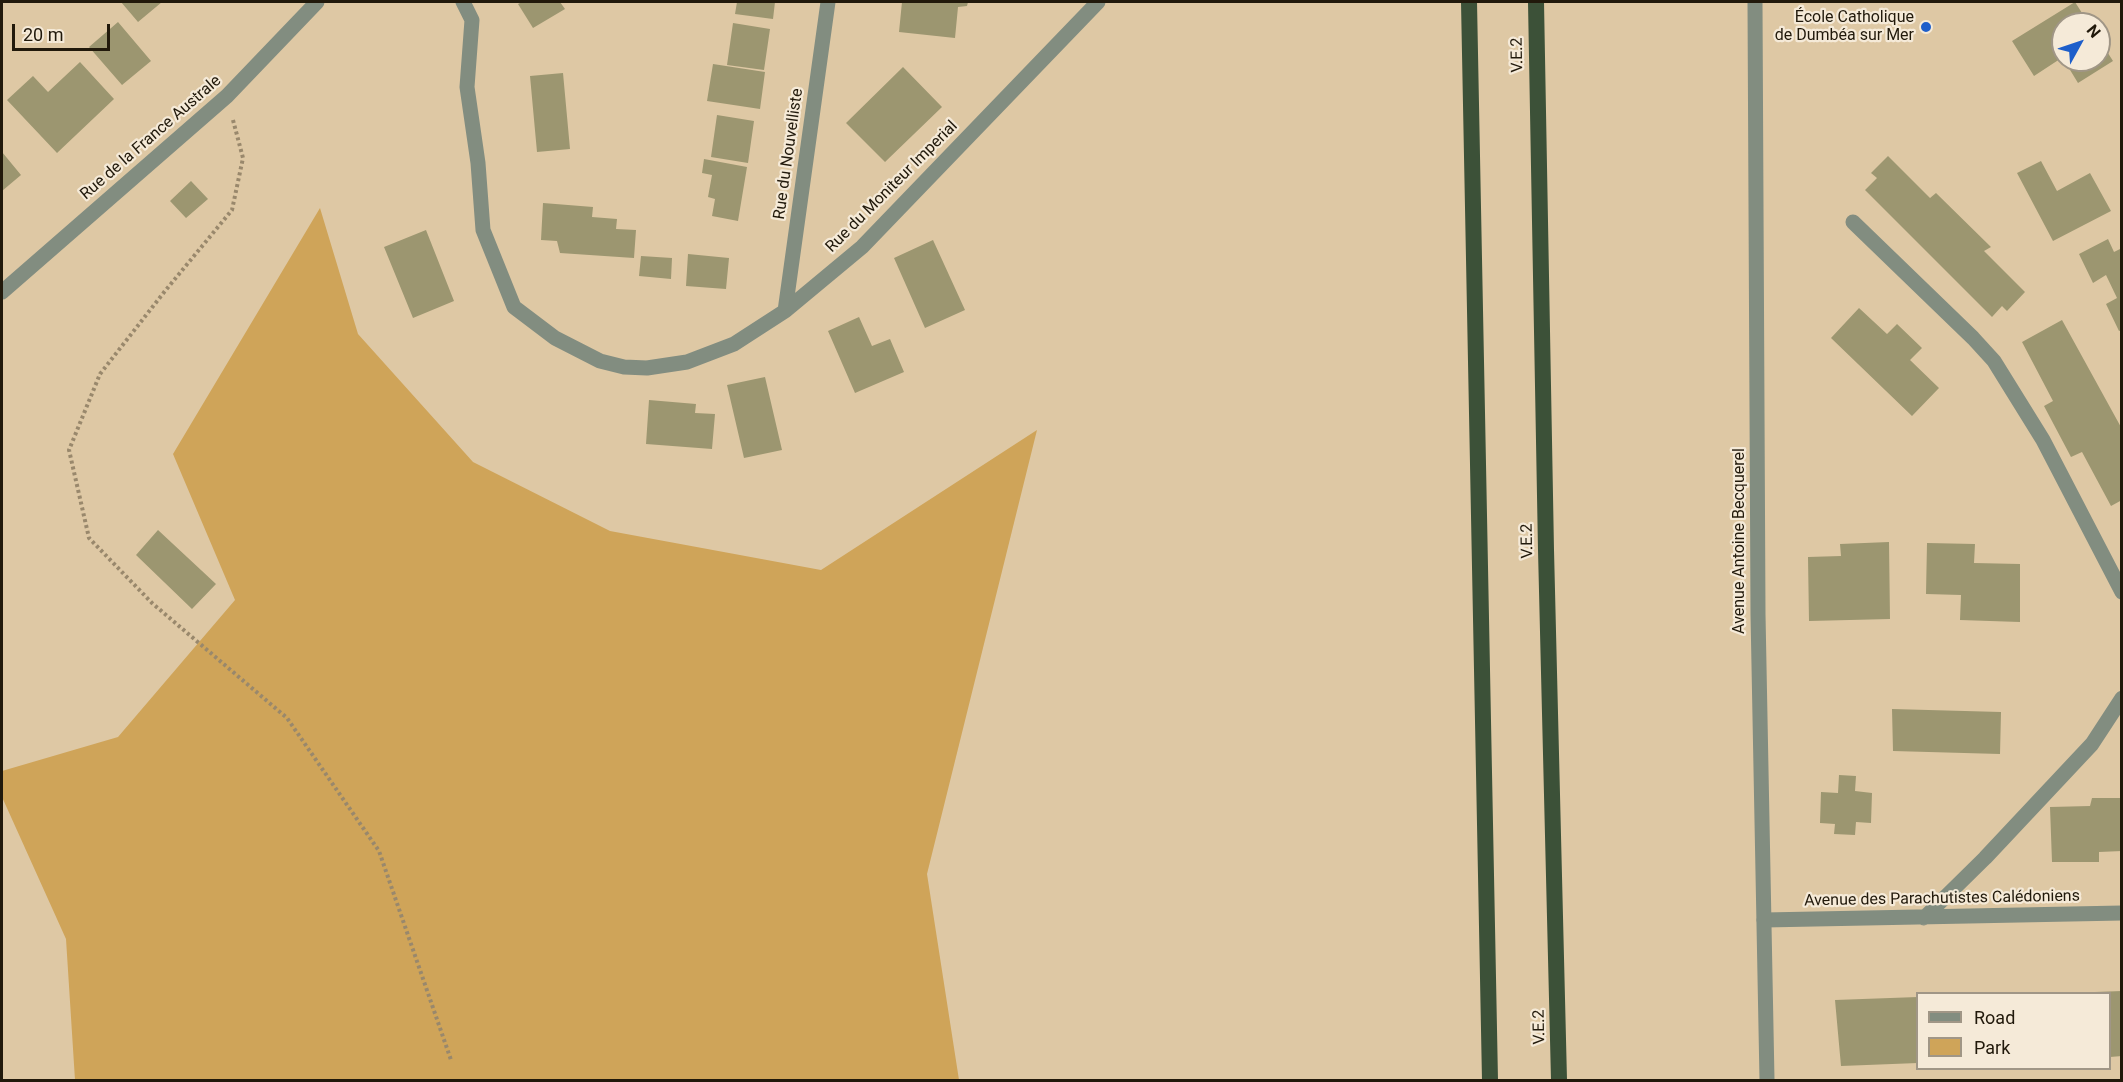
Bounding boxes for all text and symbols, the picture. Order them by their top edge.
place label: École Catholique de Dumbéa sur Mer [1775,8,1914,46]
scale bar [15,12,112,50]
north arrow [2051,12,2111,72]
marker: École Catholique de Dumbéa sur Mer [1919,20,1933,34]
text: N [2083,21,2105,42]
text: 20 m [23,24,63,45]
street label: V.E.2 [1508,37,1528,73]
street label: Rue de la France Australe [77,72,225,204]
street label: Rue du Nouvelliste [770,87,808,221]
street label: Rue du Moniteur Imperial [822,117,962,257]
street label: Avenue Antoine Becquerel [1730,448,1750,634]
street label: V.E.2 [1518,523,1538,559]
street label: Avenue des Parachutistes Calédoniens [1804,887,2080,911]
legend [1916,992,2111,1070]
text: Road [1974,1007,2015,1028]
street label: V.E.2 [1530,1009,1550,1045]
text: Park [1974,1037,2010,1058]

